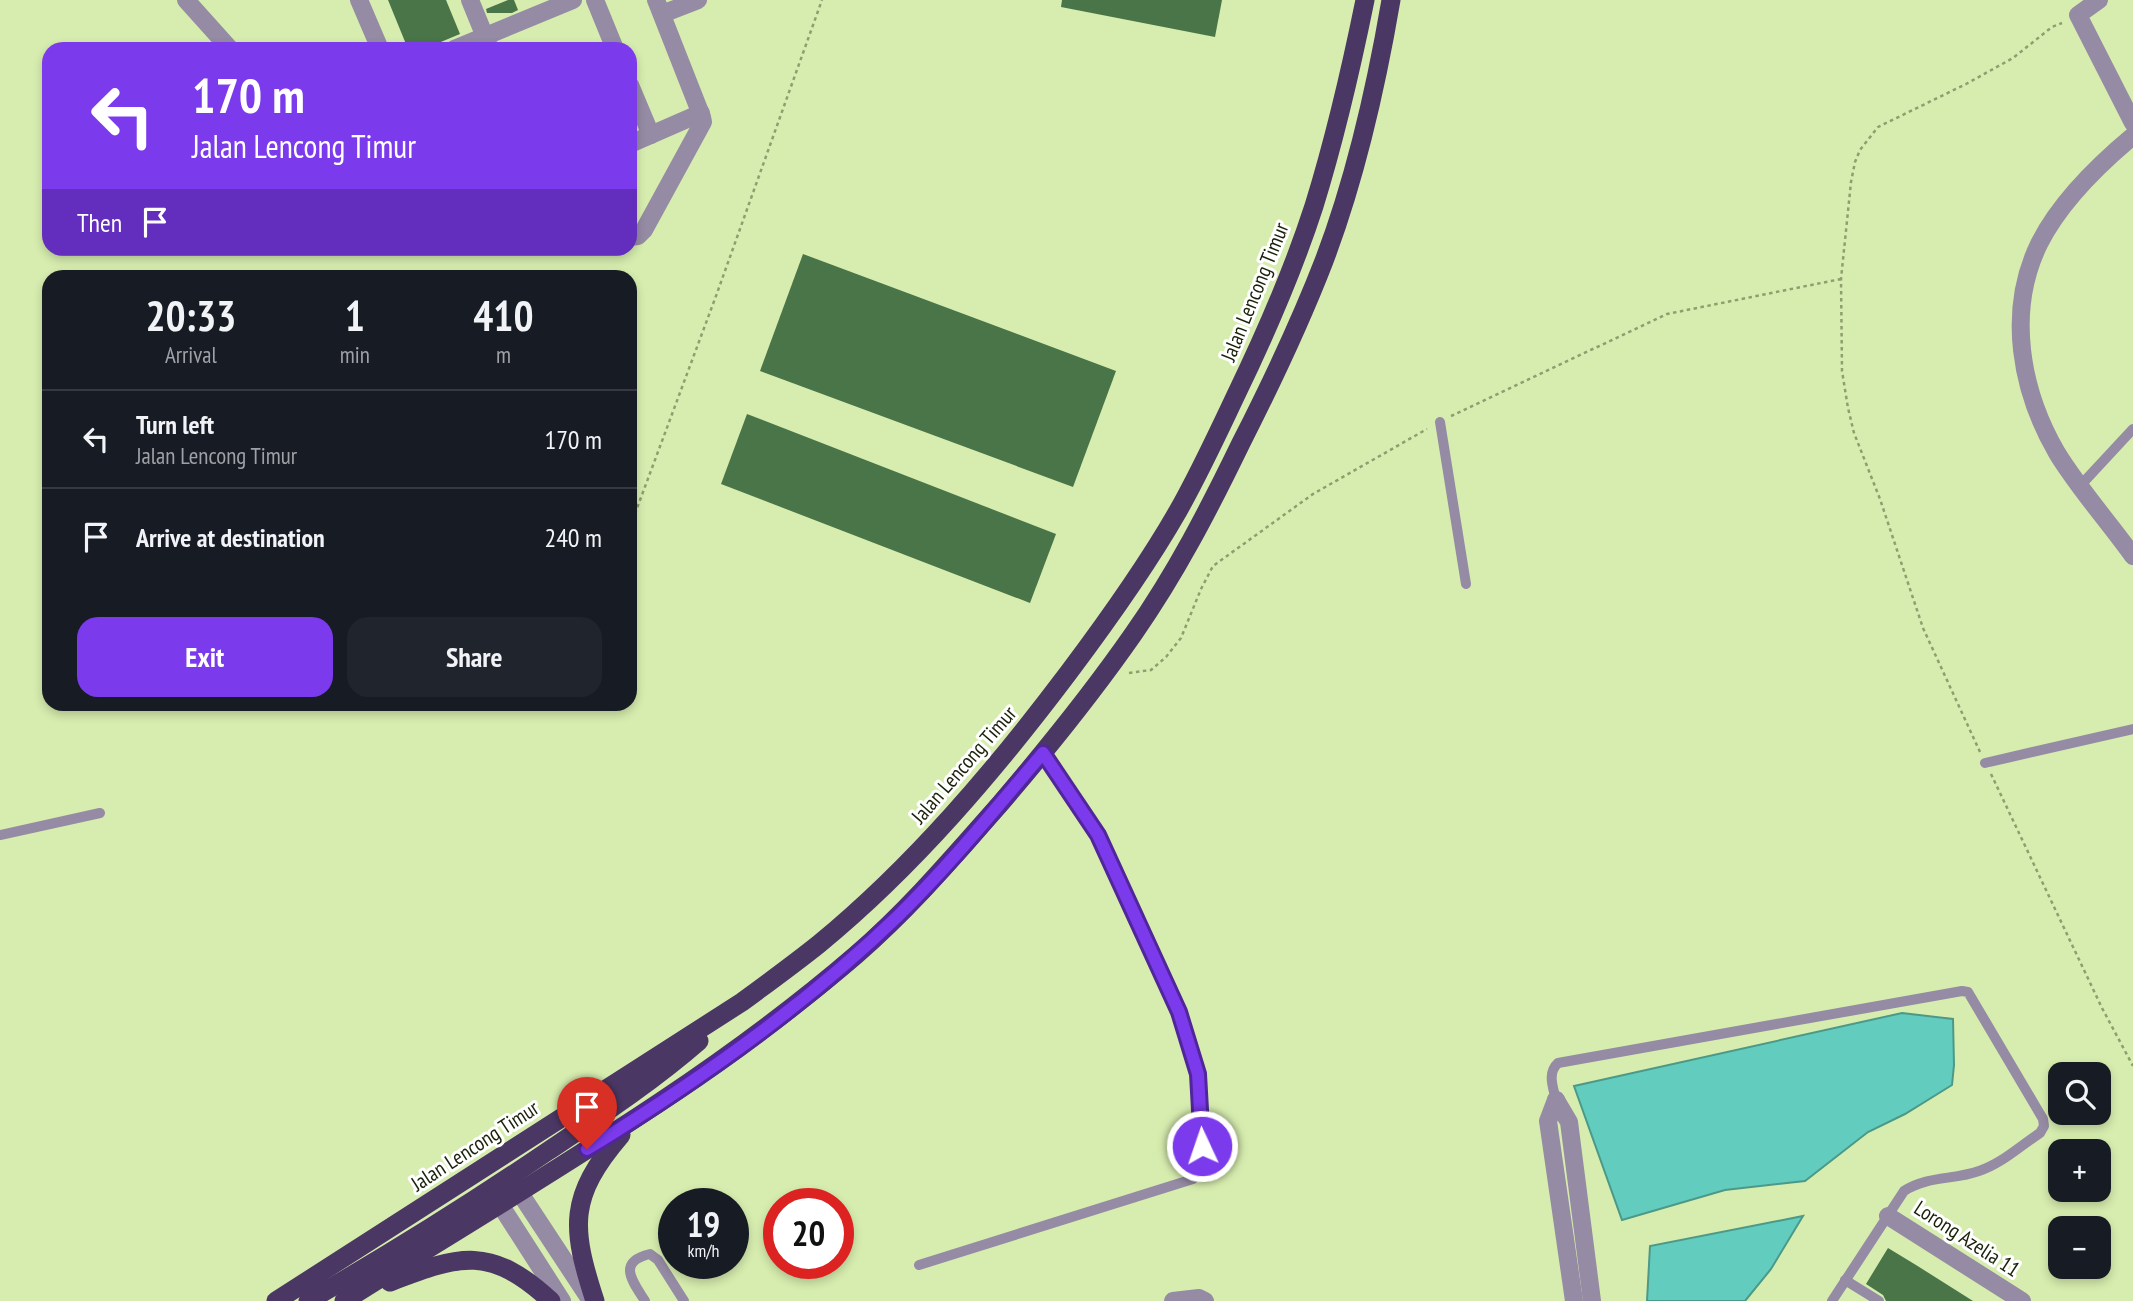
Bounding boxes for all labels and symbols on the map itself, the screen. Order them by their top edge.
street label: Jalan Lencong Timur [1214,218,1295,366]
street label: Jalan Lencong Timur [905,700,1022,830]
pin [557,1077,617,1149]
street label: Jalan Lencong Timur [405,1094,544,1197]
position arrow [1165,1109,1239,1183]
speed limit sign: 20 [763,1188,854,1279]
street label: Lorong Azelia 11 [1909,1194,2025,1283]

